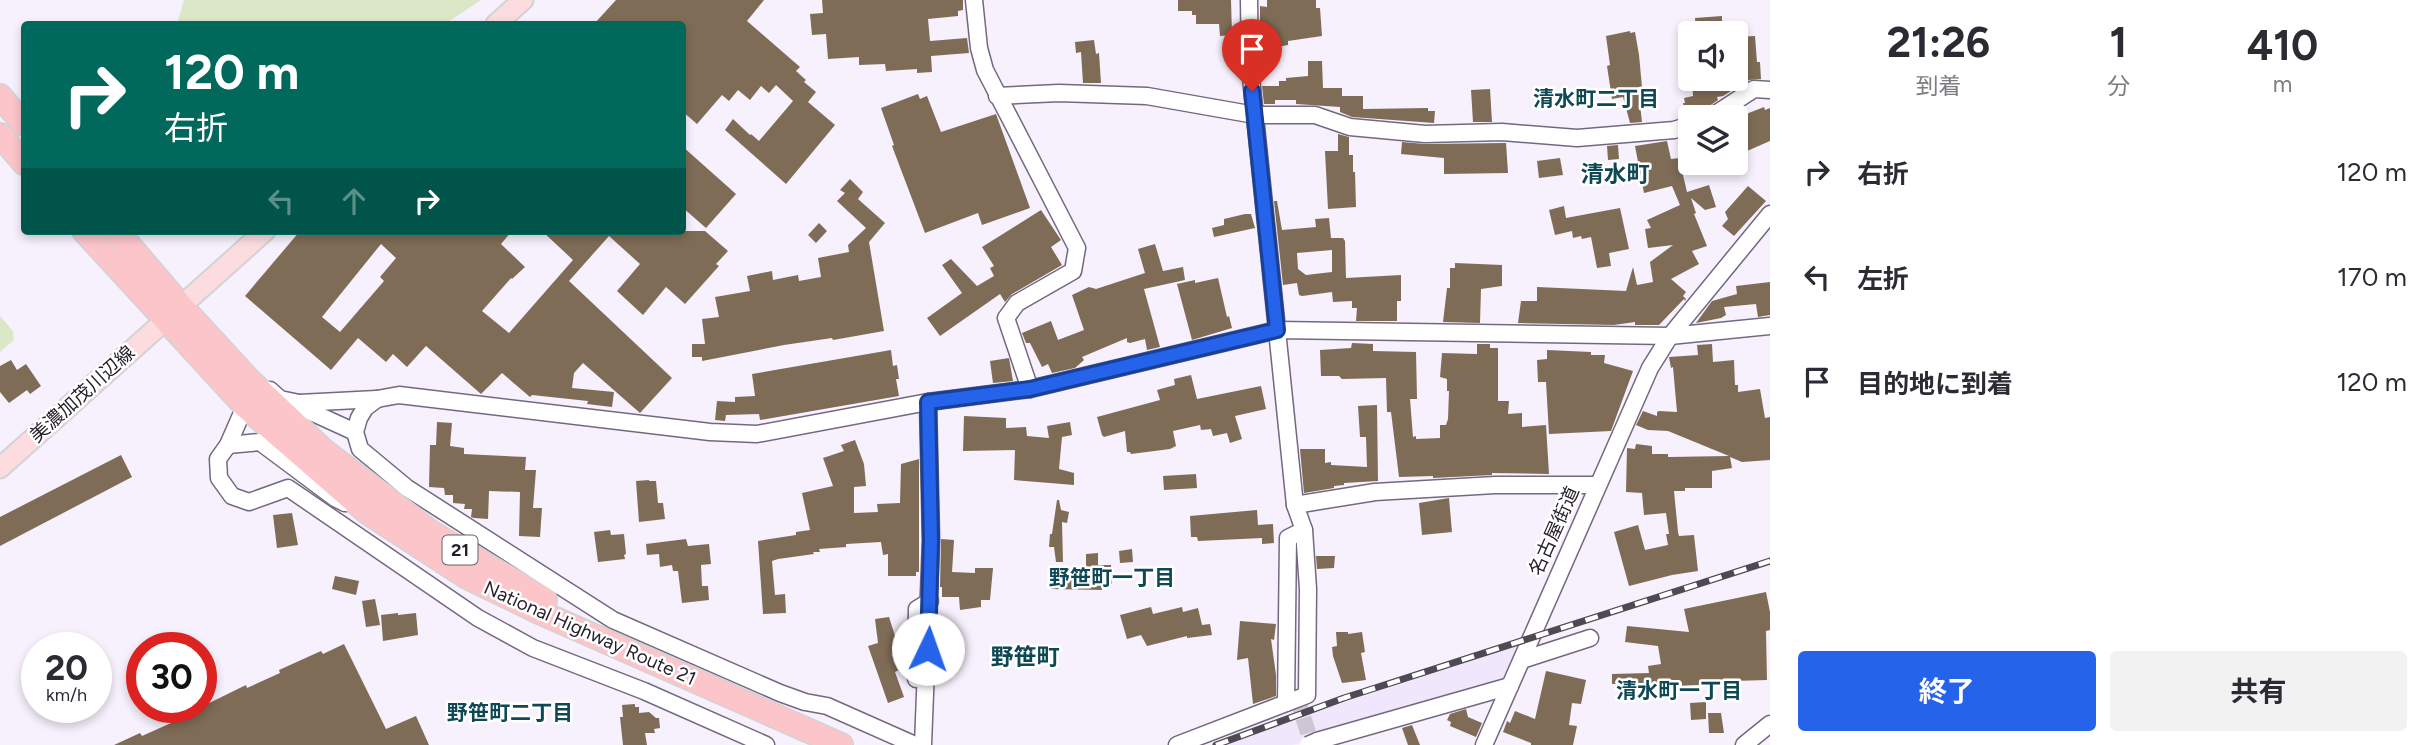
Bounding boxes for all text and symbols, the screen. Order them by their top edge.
text: 21:26 [1887,17,1990,68]
text: 1 [2110,17,2127,68]
pin [1222,19,1282,91]
text: 410 [2247,20,2318,71]
map controls [1678,21,1748,175]
button: sound [1678,21,1748,91]
icon: arrive [1233,30,1271,68]
text: 120 m [164,42,299,101]
icon: right [49,49,140,140]
text: m [2273,70,2292,98]
text: 到着 [1915,72,1961,100]
text: 分 [2107,72,2130,100]
district label: 清水町二丁目 [1533,86,1659,111]
button: layers [1678,105,1748,175]
text: 右折 [164,109,228,147]
icon: right [1798,153,1836,191]
text: 120 m [2337,156,2407,188]
text: 右折 [1857,158,1909,190]
district label: 清水町 [1581,160,1650,188]
icon: left [262,182,300,220]
icon: ahead [335,182,373,220]
icon: right [408,182,446,220]
icon: left [1798,258,1836,296]
text: 170 m [2337,261,2407,293]
text: 左折 [1857,263,1909,295]
street label: 美濃加茂川辺線 [25,341,139,447]
icon: arrive [1798,363,1836,401]
text: 120 m [2337,366,2407,398]
text: 目的地に到着 [1857,368,2013,400]
street label: 名古屋街道 [1524,483,1584,579]
road number: 21 [442,536,477,564]
district label: 野笹町一丁目 [1049,565,1175,590]
street label: National Highway Route 21 [480,576,700,690]
position arrow [891,612,965,686]
speed limit sign: 30 [126,632,217,723]
district label: 野笹町 [991,643,1060,671]
text: 20 [45,647,88,689]
button: 終了 [1798,651,2096,731]
button: 共有 [2110,651,2407,731]
district label: 清水町一丁目 [1616,678,1742,703]
text: km/h [46,684,87,706]
district label: 野笹町二丁目 [447,700,573,725]

